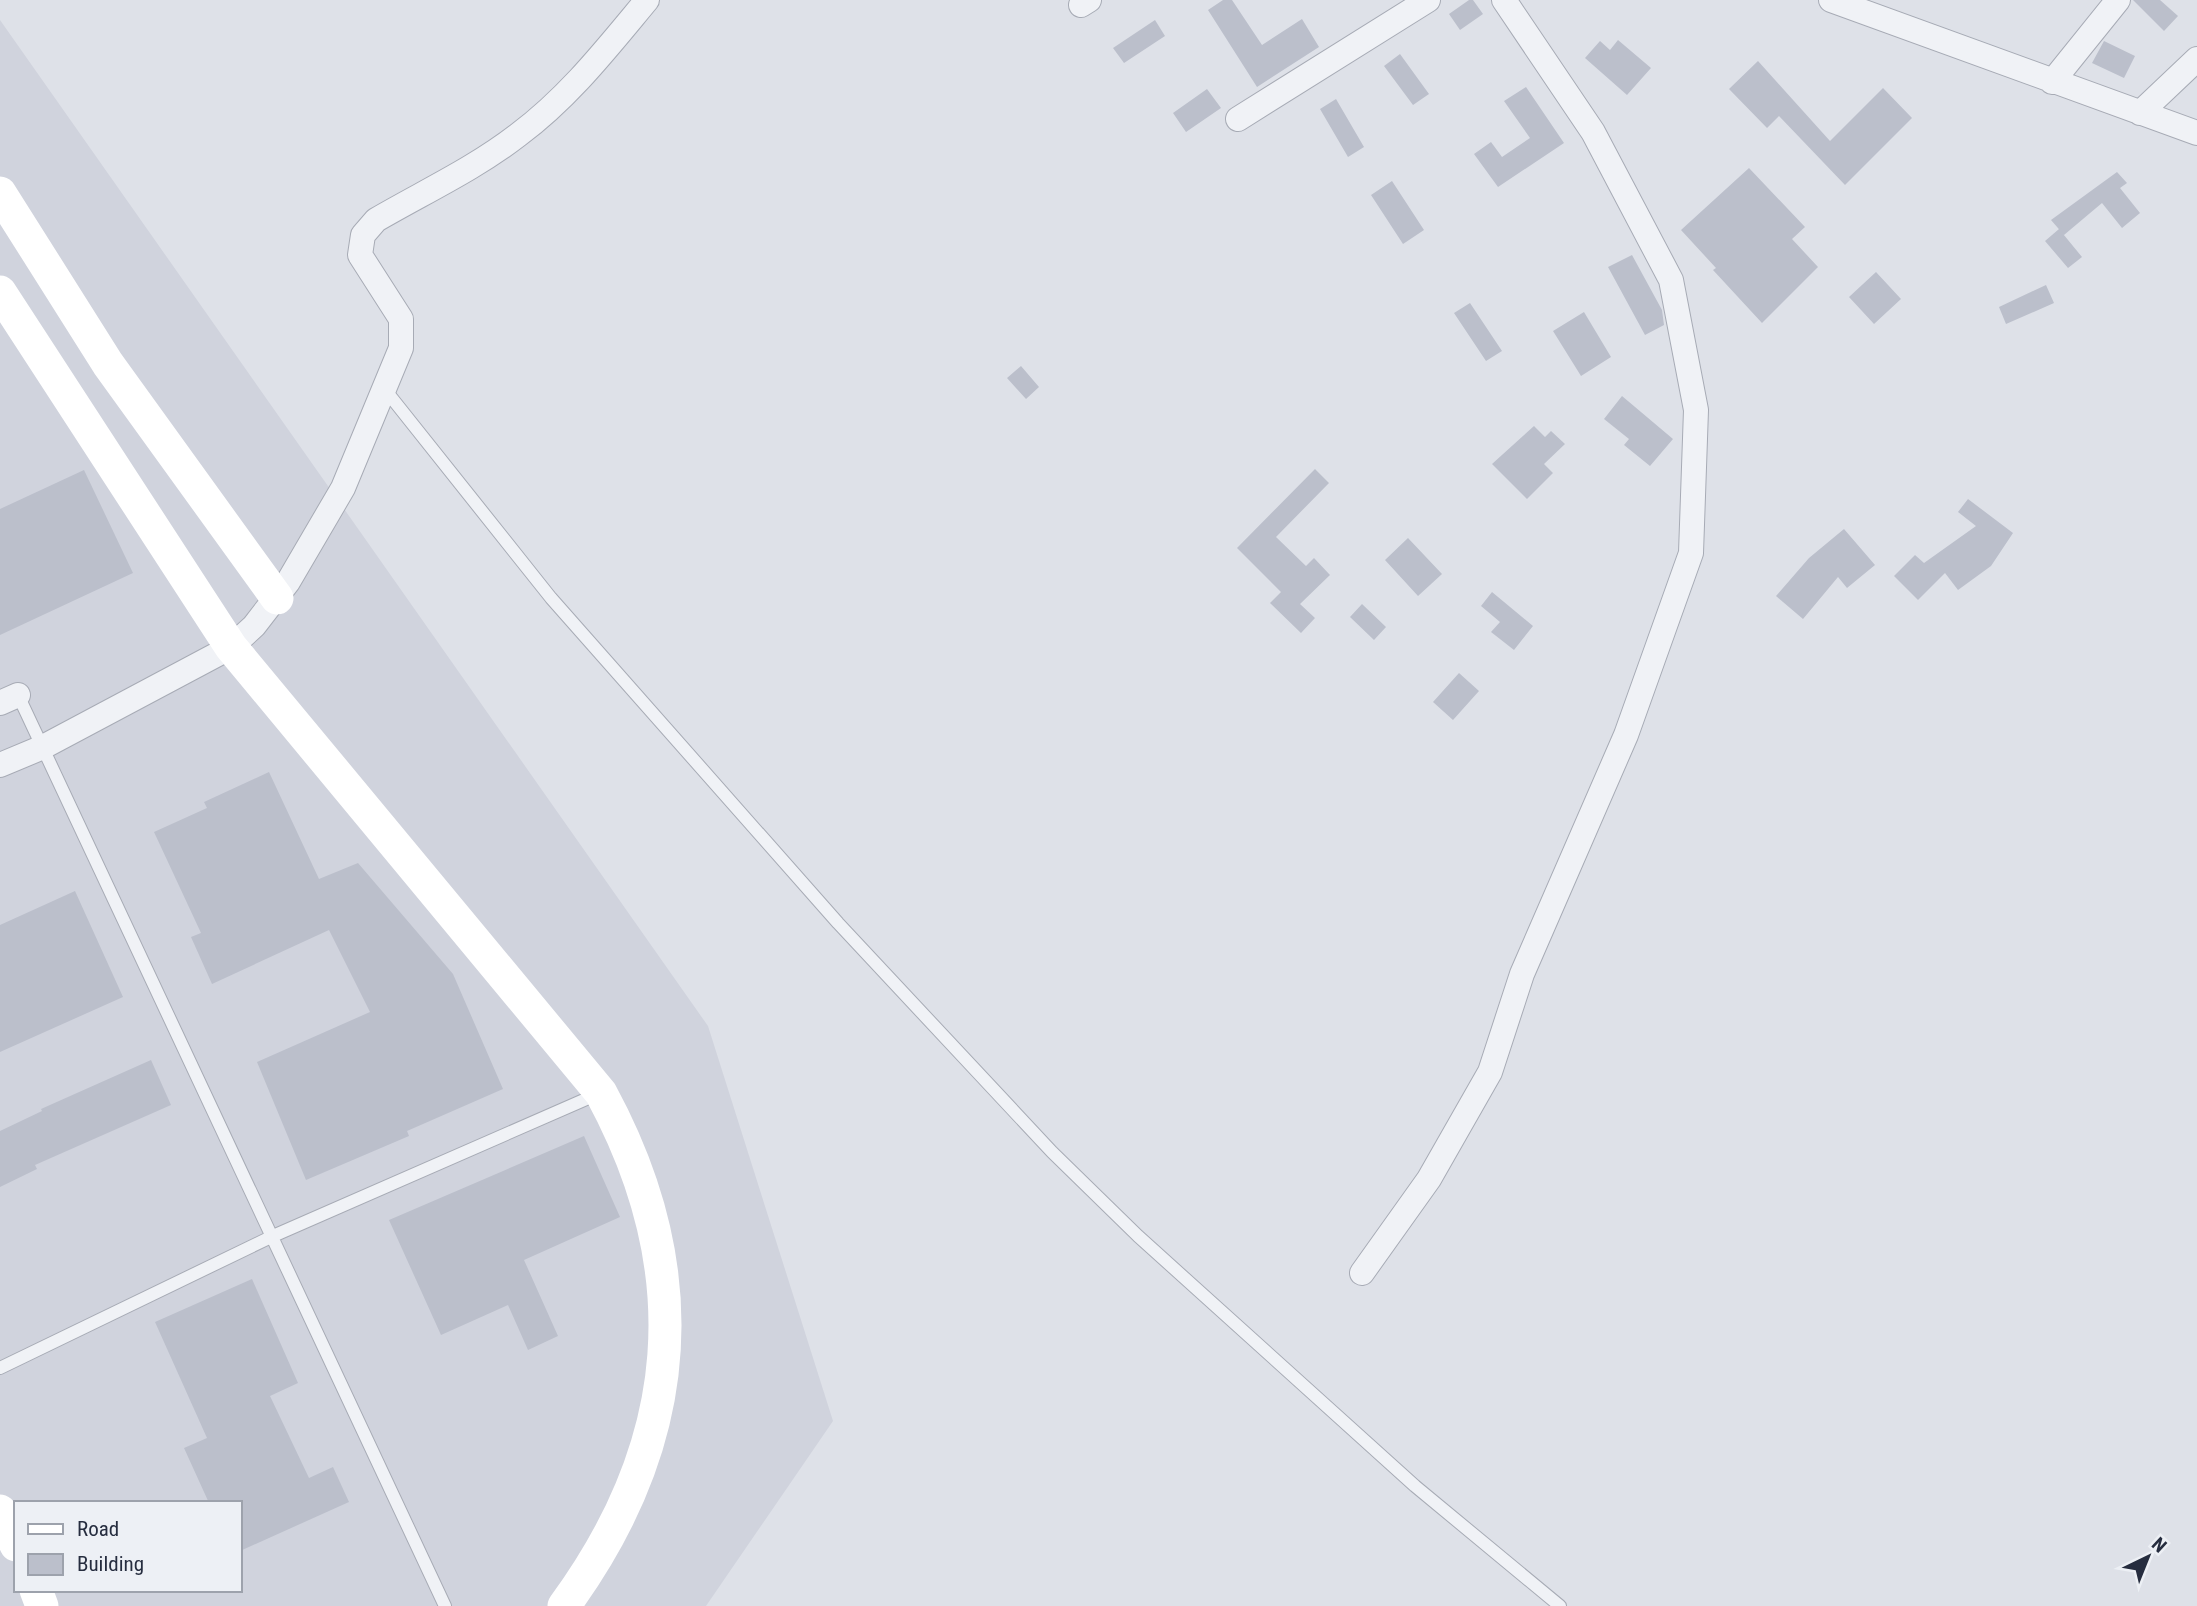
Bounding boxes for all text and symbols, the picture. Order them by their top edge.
legend [14,1501,242,1592]
text: Road [77,1517,119,1541]
north arrow [2113,1522,2183,1592]
text: N [2147,1533,2171,1557]
text: Building [77,1552,144,1576]

